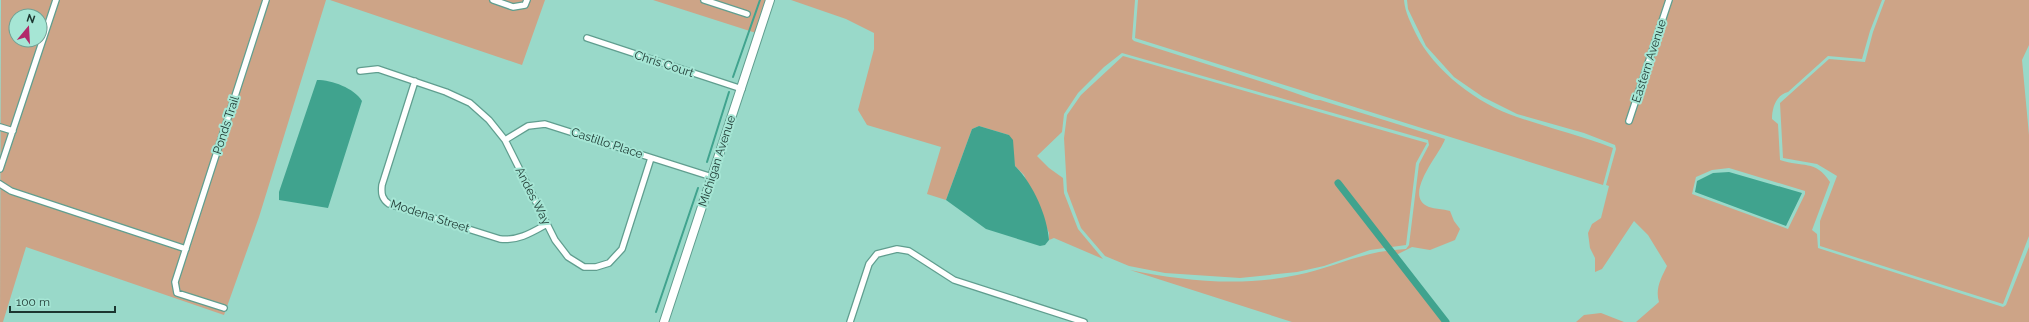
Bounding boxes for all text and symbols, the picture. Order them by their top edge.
north arrow [8,8,48,48]
text: N [25,11,37,26]
street label: Eastern Avenue [1629,18,1669,104]
street label: Chris Court [633,48,695,80]
street label: Ponds Trail [210,93,242,156]
street label: Michigan Avenue [696,114,738,208]
street label: Castillo Place [569,125,645,161]
street label: Andes Way [512,165,554,228]
street label: Modena Street [389,197,471,235]
scale bar [10,288,115,314]
text: 100 m [16,295,50,309]

